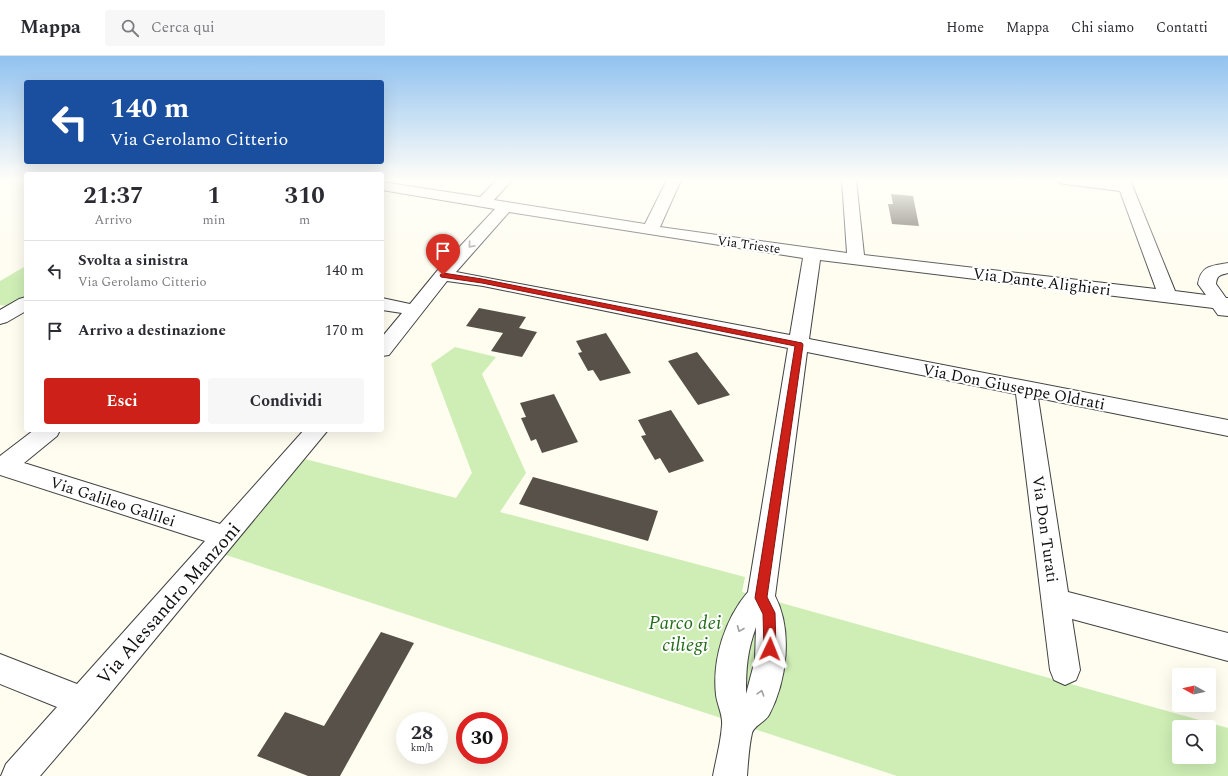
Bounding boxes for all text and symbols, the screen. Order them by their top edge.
search box [105,10,385,46]
text: Mappa [20,13,81,42]
text: Cerca qui [151,16,215,39]
icon: search [119,17,141,39]
text: Home [946,17,984,38]
text: Mappa [1006,17,1049,38]
text: Chi siamo [1071,17,1134,38]
text: Contatti [1156,17,1208,38]
text: 140 m [110,87,189,130]
icon: left [44,96,96,148]
text: Via Gerolamo Citterio [110,126,288,153]
text: 21:37 [83,178,143,214]
text: 1 [207,178,221,214]
text: 310 [284,178,325,214]
text: Arrivo [95,210,132,230]
text: min [203,210,225,230]
text: m [299,210,310,230]
street label: Via Trieste [716,231,782,259]
pin [426,234,460,275]
icon: arrive [432,240,454,262]
one-way arrow [468,240,475,248]
text: Svolta a sinistra [78,249,188,272]
text: 140 m [325,259,364,282]
icon: left [44,260,66,282]
street label: Via Dante Alighieri [971,262,1112,302]
text: Via Gerolamo Citterio [78,272,207,292]
text: Arrivo a destinazione [78,319,226,342]
text: 170 m [325,319,364,342]
icon: arrive [44,320,66,342]
street label: Via Don Giuseppe Oldrati [920,358,1107,416]
button: Esci [44,378,200,424]
button: Condividi [208,378,364,424]
street label: Via Galileo Galilei [47,470,179,534]
street label: Via Don Turati [1026,474,1064,584]
street label: Via Alessandro Manzoni [90,516,248,692]
park label: Parco dei ciliegi [649,609,721,660]
one-way arrow [737,625,745,633]
position arrow [749,628,791,670]
north arrow [1172,668,1216,712]
map controls [1172,668,1216,764]
one-way arrow [756,690,765,697]
speed limit sign: 30 [456,712,508,764]
text: 28 [411,718,433,748]
button: search [1172,720,1216,764]
text: km/h [411,740,433,756]

